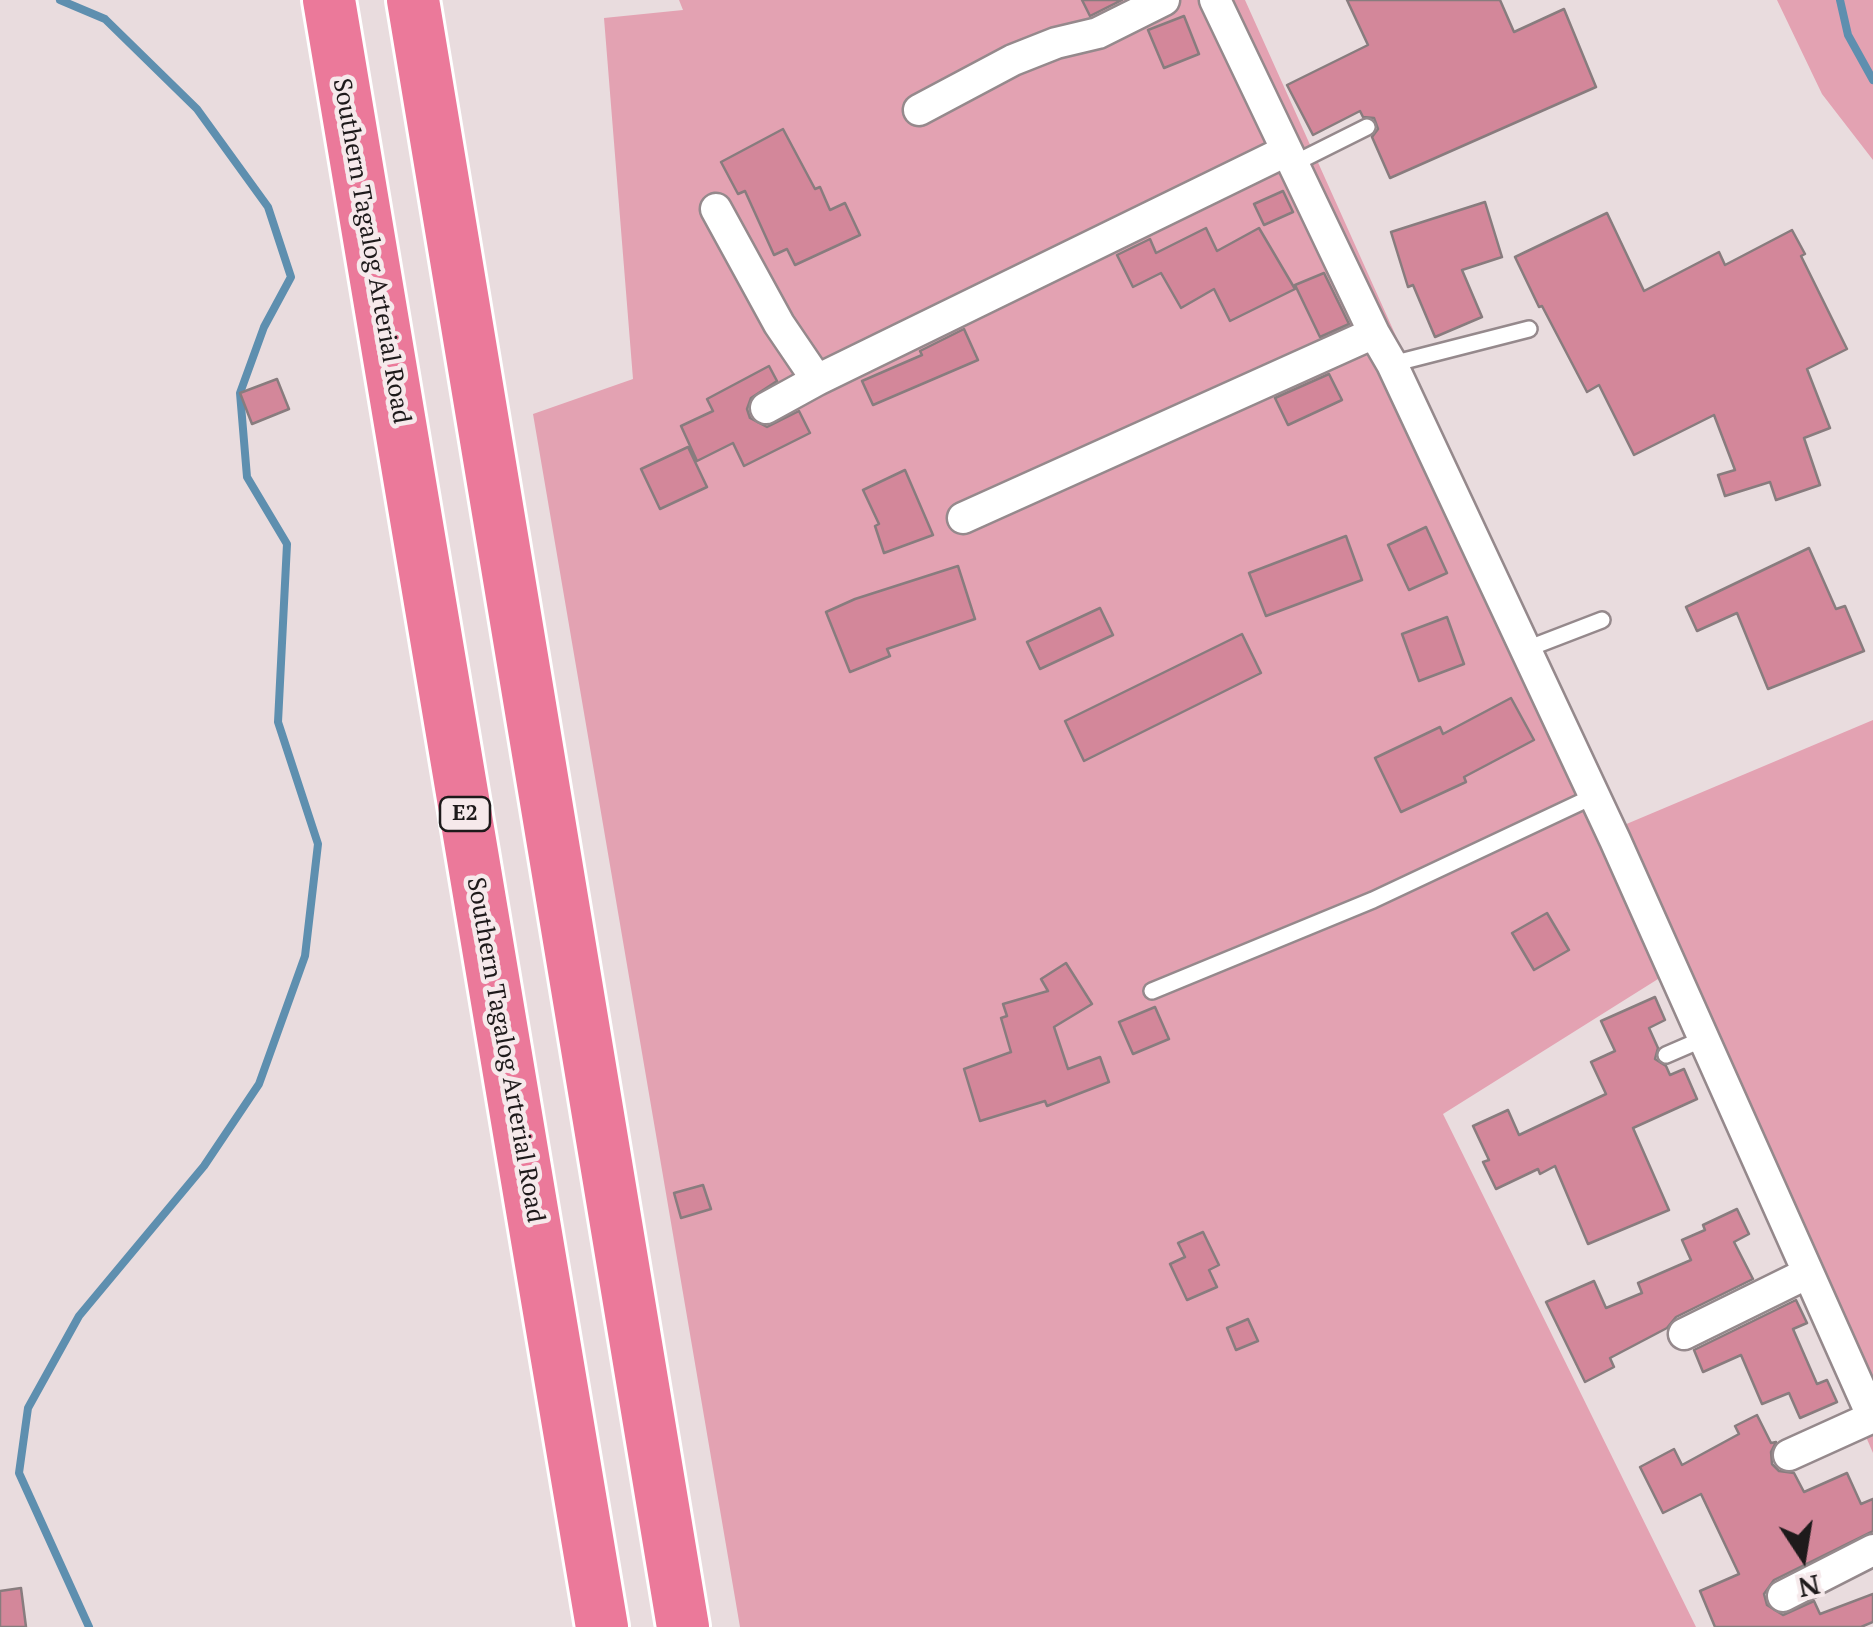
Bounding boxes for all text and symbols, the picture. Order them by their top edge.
street label: Southern Tagalog Arterial Road [326,76,416,426]
road number: E2 [440,797,490,831]
street label: Southern Tagalog Arterial Road [460,875,550,1225]
north arrow [1753,1507,1853,1607]
text: N [1795,1567,1824,1607]

